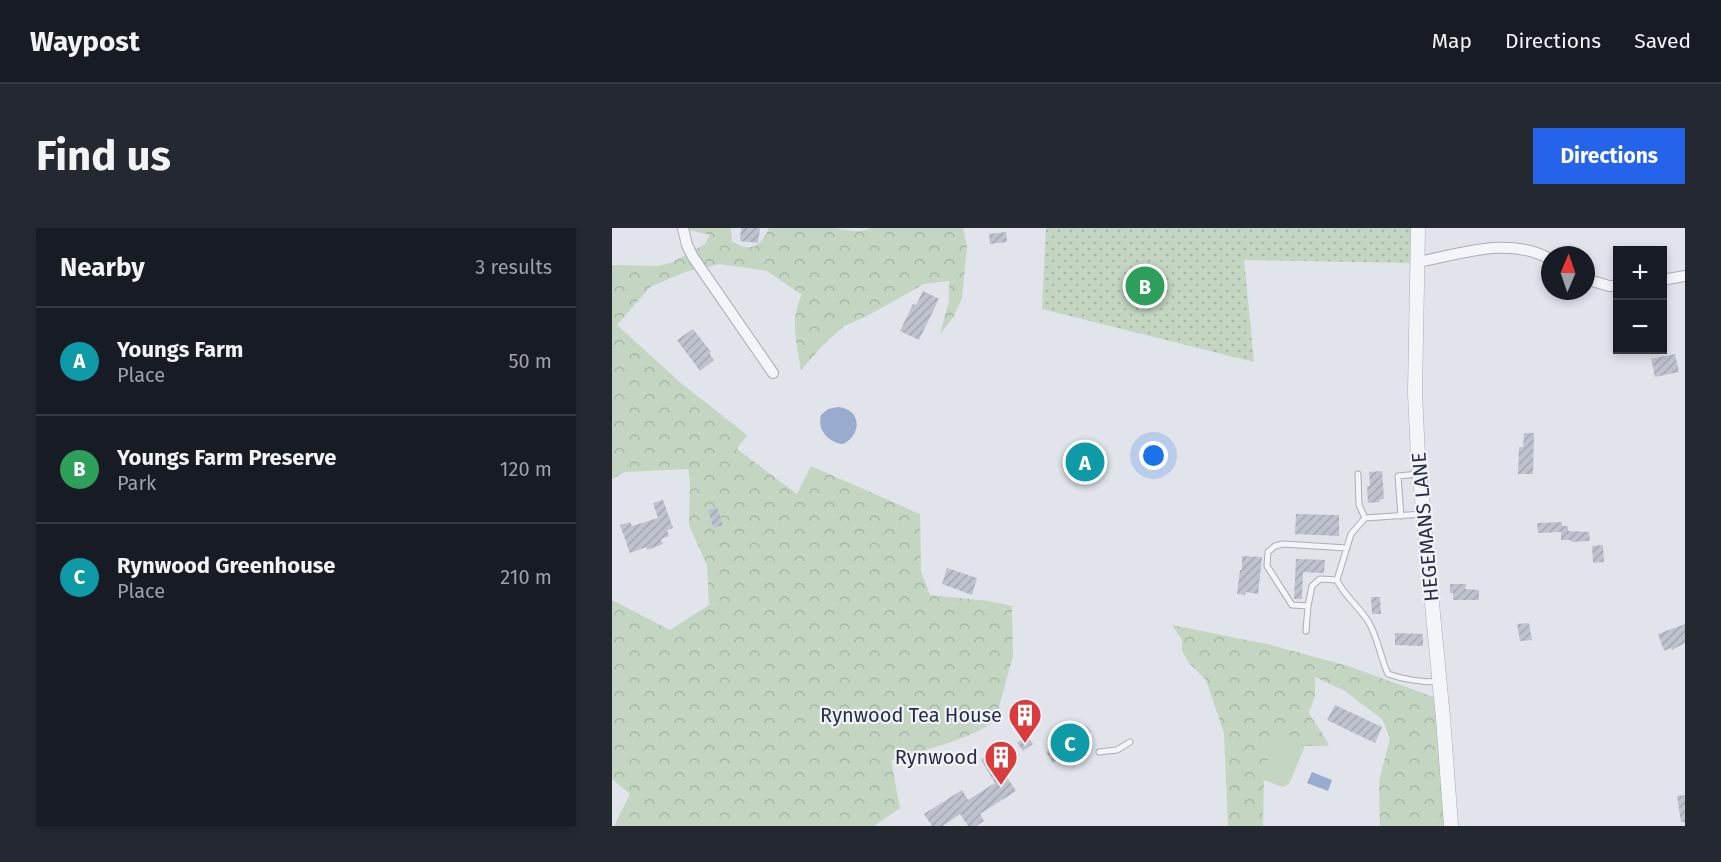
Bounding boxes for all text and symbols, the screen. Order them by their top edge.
text: Waypost [30,25,140,58]
text: Map [1432,28,1472,54]
text: Directions [1505,28,1601,54]
text: Saved [1634,28,1691,54]
button: Directions [1533,128,1685,184]
text: Find us [36,131,171,181]
north arrow [1541,246,1595,300]
map controls [1613,246,1667,354]
button: + [1613,246,1667,300]
text: Nearby [60,252,145,283]
text: 3 results [475,255,552,279]
pin: B [1126,264,1164,308]
button: − [1613,300,1667,354]
text: Youngs Farm [117,336,243,363]
text: A [74,349,85,373]
text: 50 m [508,349,552,373]
text: Place [117,363,165,387]
pin: A [1066,440,1104,484]
your location [1139,441,1168,470]
text: Youngs Farm Preserve [117,444,337,471]
street label: HEGEMANS LANE [1407,451,1443,603]
text: B [73,457,86,481]
text: 120 m [500,457,552,481]
text: Park [117,471,156,495]
text: Rynwood Greenhouse [117,552,335,579]
text: C [74,565,85,589]
text: 210 m [500,565,552,589]
text: Place [117,579,165,603]
building icon: Rynwood Tea House [1007,697,1043,744]
place label: Rynwood Tea House [820,703,1002,727]
pin: C [1050,720,1090,766]
building icon: Rynwood [983,739,1019,786]
place label: Rynwood [895,745,978,769]

